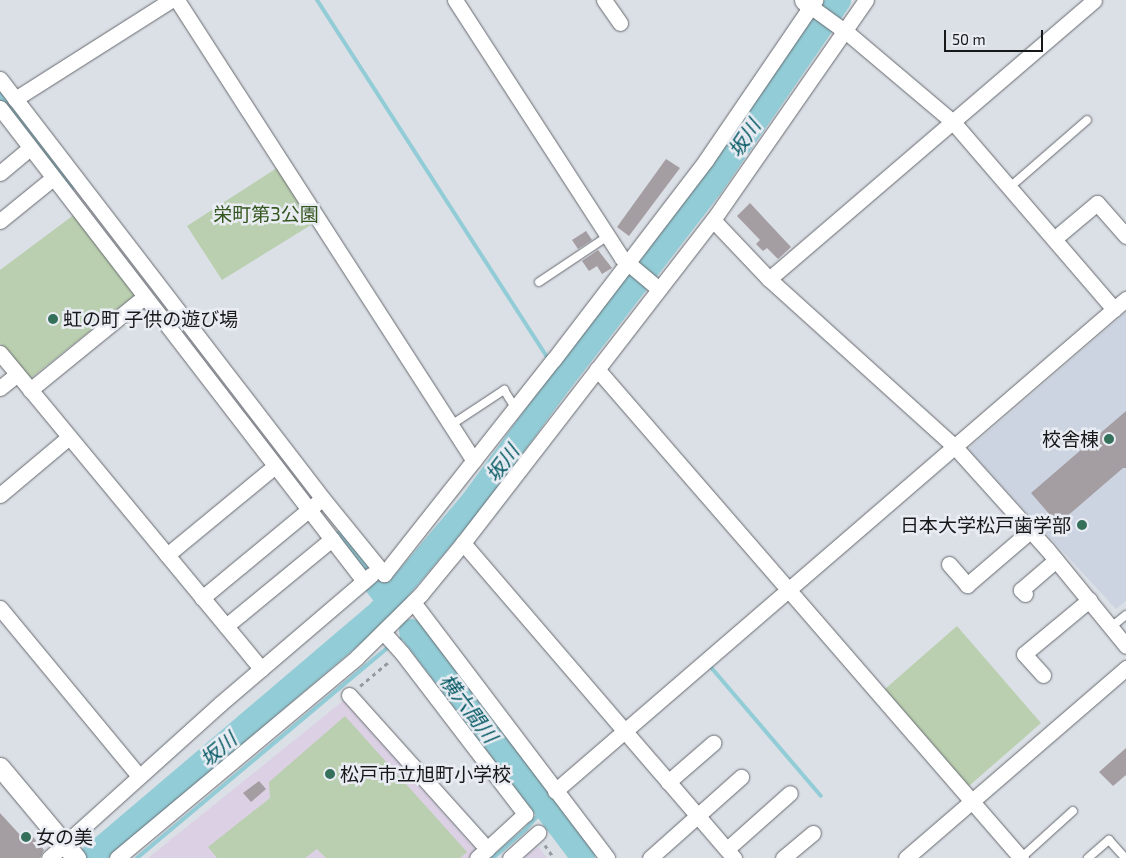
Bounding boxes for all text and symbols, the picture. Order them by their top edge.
scale bar [946,20,1045,52]
text: 50 m [952,30,986,48]
water label: 坂川 [723,115,765,161]
park label: 栄町第3公園 [213,203,319,225]
place label: 虹の町 子供の遊び場 [63,308,238,330]
marker: 虹の町 子供の遊び場 [47,313,59,325]
place label: 校舎棟 [1042,428,1099,450]
marker: 校舎棟 [1103,433,1115,445]
water label: 坂川 [480,440,524,486]
place label: 日本大学松戸歯学部 [900,514,1071,536]
marker: 日本大学松戸歯学部 [1075,518,1089,532]
water label: 横六間川 [435,669,503,747]
water label: 坂川 [195,727,241,771]
place label: 松戸市立旭町小学校 [340,763,511,785]
marker: 松戸市立旭町小学校 [324,768,336,780]
place label: 女の美 [36,826,93,848]
marker: 女の美 [20,831,32,843]

